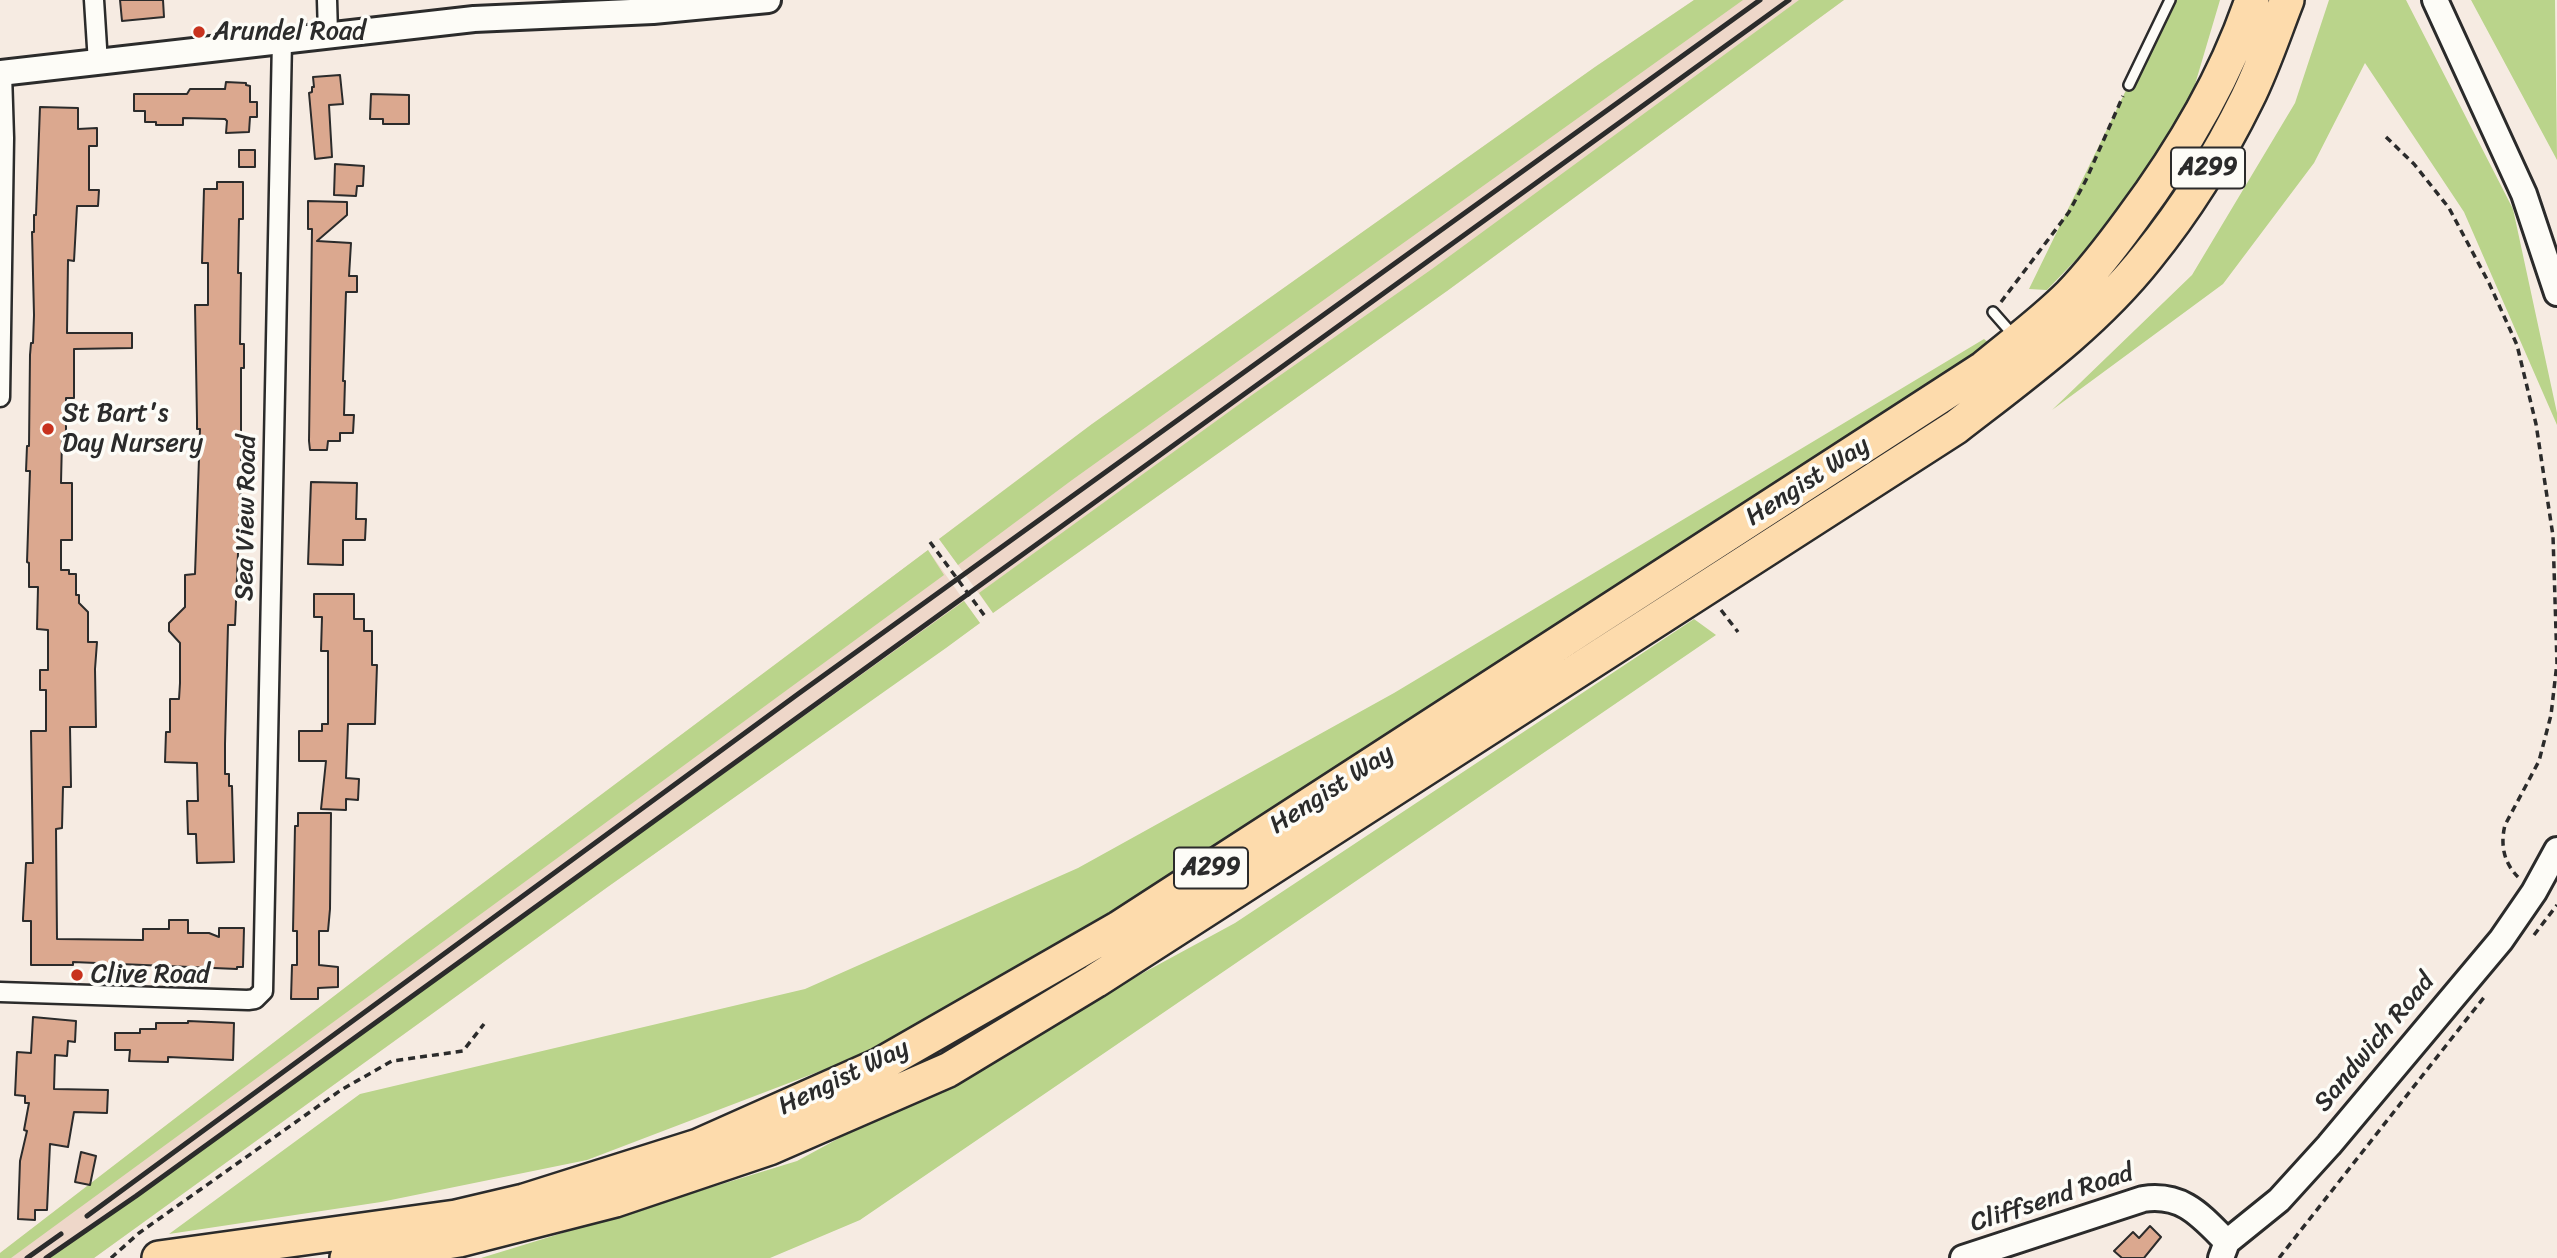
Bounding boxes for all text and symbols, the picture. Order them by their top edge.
place label: Arundel Road [213,16,366,48]
marker: Arundel Road [191,24,207,40]
road number: A299 [2171,148,2245,188]
place label: St Bart's Day Nursery [62,398,203,460]
marker: St Bart's Day Nursery [40,421,56,437]
street label: Hengist Way [1740,430,1876,534]
street label: Sea View Road [230,435,264,601]
street label: Hengist Way [1264,738,1400,842]
road number: A299 [1174,848,1248,888]
place label: Clive Road [91,959,210,991]
marker: Clive Road [69,967,85,983]
street label: Sandwich Road [2308,967,2442,1119]
street label: Hengist Way [774,1033,914,1123]
street label: Cliffsend Road [1967,1158,2137,1240]

